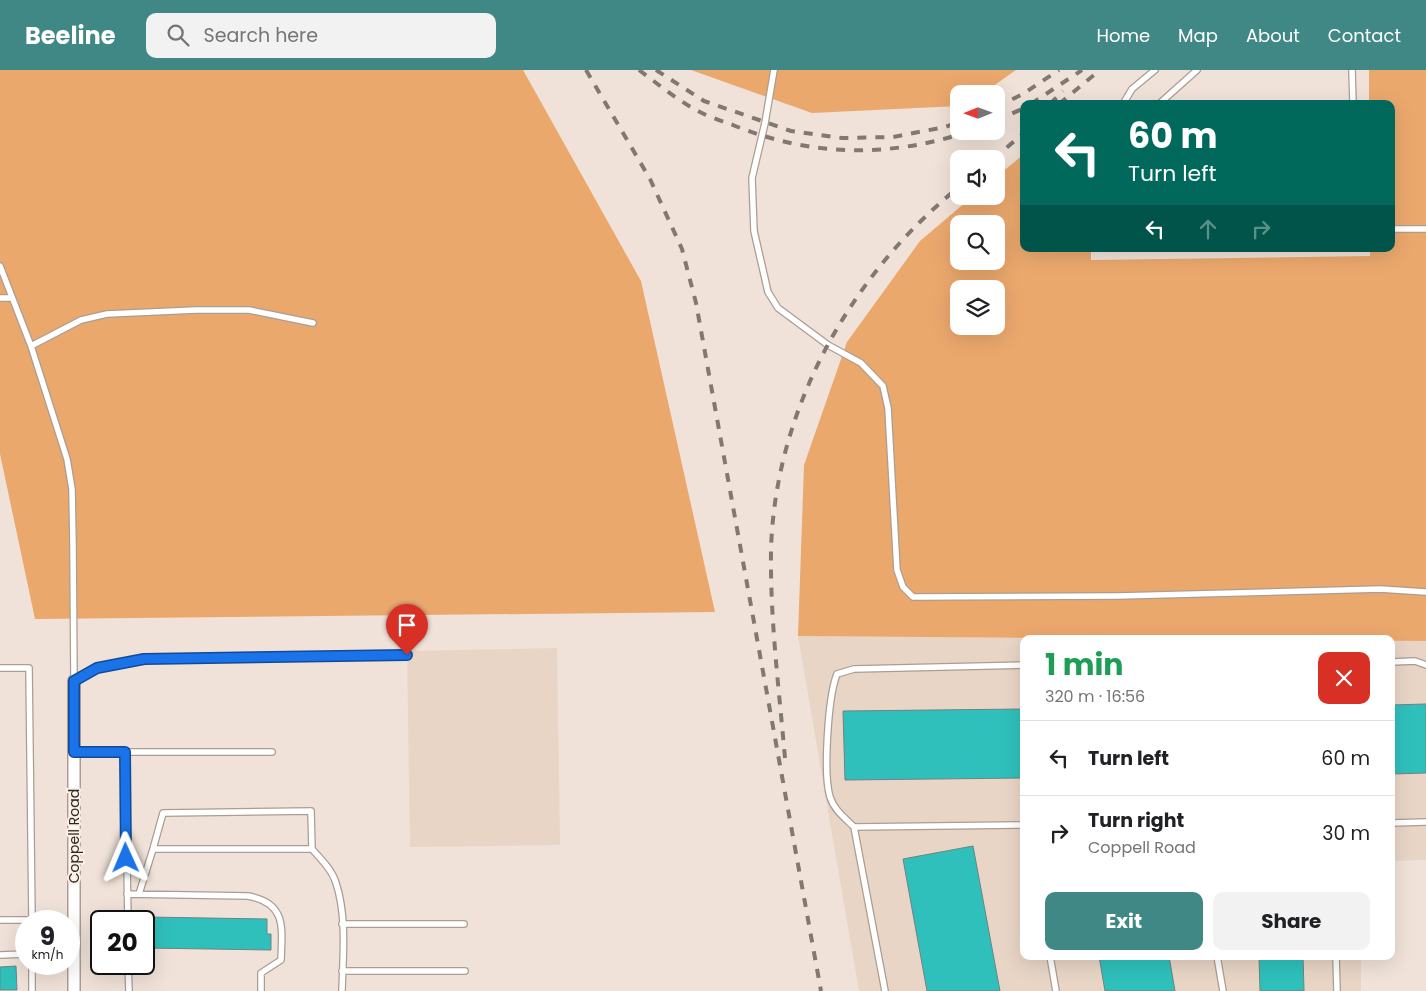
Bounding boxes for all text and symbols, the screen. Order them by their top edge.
search box [146,13,496,58]
text: Beeline [25,19,116,52]
icon: search [164,21,192,49]
text: Search here [204,22,318,49]
text: Home [1096,23,1150,48]
text: Map [1178,23,1218,48]
text: About [1246,23,1300,48]
text: Contact [1328,23,1401,48]
north arrow [950,85,1005,140]
map controls [950,85,1005,335]
text: 60 m [1128,111,1218,160]
icon: left [1045,120,1110,185]
button: sound [950,150,1005,205]
text: Turn left [1128,158,1216,189]
button: search [950,215,1005,270]
icon: left [1141,215,1169,243]
icon: ahead [1194,215,1222,243]
icon: right [1247,215,1275,243]
button: layers [950,280,1005,335]
pin [386,604,428,655]
icon: arrive [393,611,421,639]
text: 1 min [1045,643,1123,686]
button: close [1318,652,1370,704]
text: 320 m · 16:56 [1045,685,1145,708]
icon: left [1045,744,1073,772]
text: Turn left [1088,745,1169,772]
text: 60 m [1321,745,1370,772]
street label: Coppell Road [64,789,84,883]
text: Turn right [1088,807,1184,834]
icon: right [1045,819,1073,847]
text: 30 m [1322,820,1370,847]
position arrow [99,831,151,883]
text: Coppell Road [1088,836,1196,859]
button: Exit [1045,892,1203,950]
button: Share [1213,892,1370,950]
speed limit sign: 20 [90,910,155,975]
text: 9 [40,919,55,954]
text: km/h [32,946,63,963]

